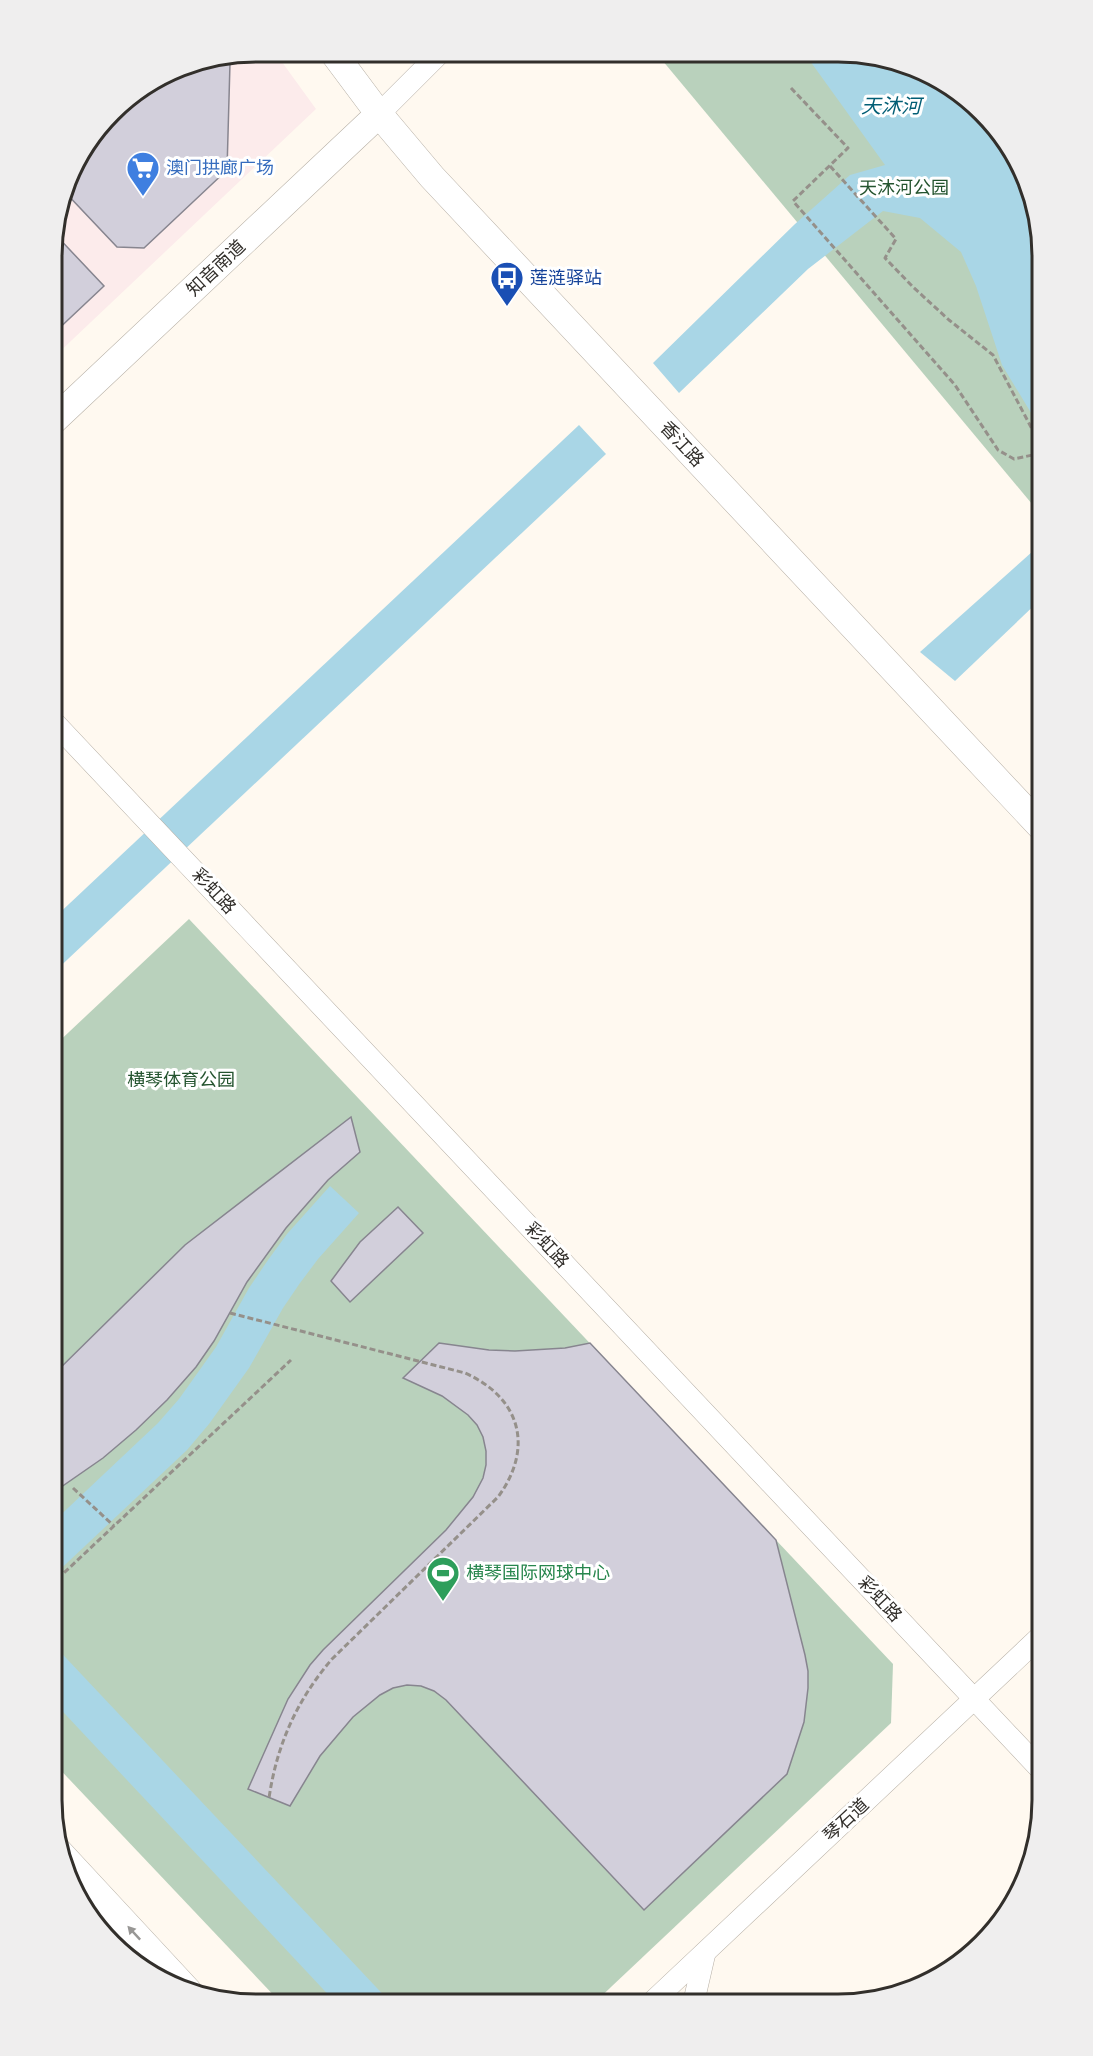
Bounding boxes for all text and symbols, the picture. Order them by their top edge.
water label: 天沐河 [861,94,925,117]
supermarket icon: 澳门拱廊广场 [125,150,161,197]
place label: 澳门拱廊广场 [166,157,274,177]
park label: 天沐河公园 [859,177,949,197]
street label: 知音南道 [182,235,248,299]
bus stop icon: 莲涟驿站 [489,260,525,307]
place label: 莲涟驿站 [530,267,602,287]
street label: 香江路 [657,417,708,470]
street label: 彩虹路 [189,864,240,917]
park label: 横琴体育公园 [127,1069,235,1089]
street label: 彩虹路 [522,1218,573,1271]
sports icon: 横琴国际网球中心 [425,1555,461,1602]
place label: 横琴国际网球中心 [466,1562,610,1582]
street label: 彩虹路 [855,1572,906,1625]
street label: 琴石道 [819,1794,872,1845]
one-way arrow [127,1925,141,1940]

